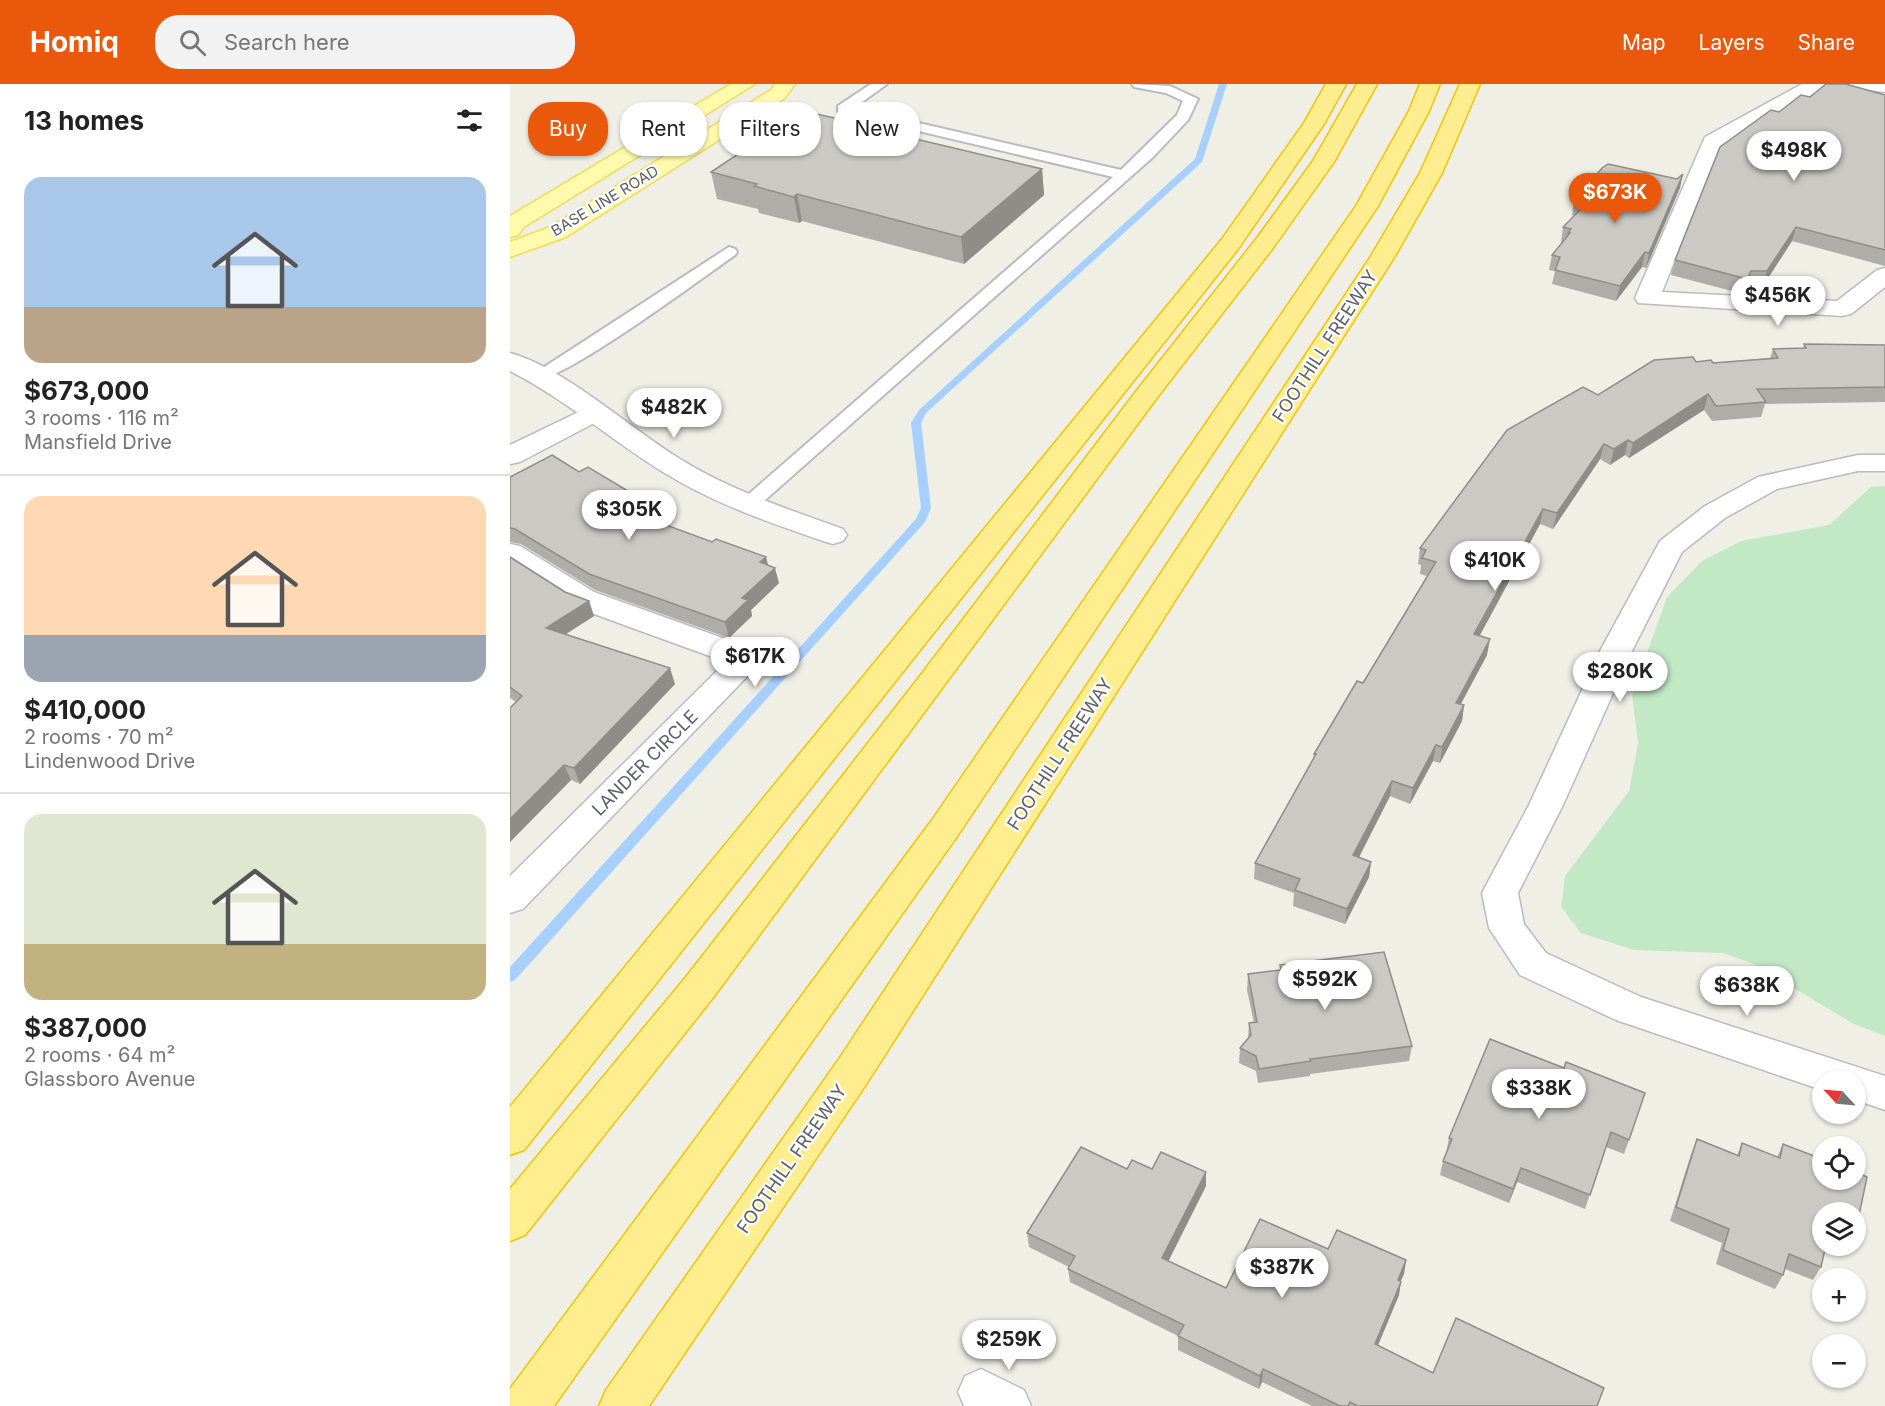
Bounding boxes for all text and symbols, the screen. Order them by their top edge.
search box [155,15,575,69]
text: Homiq [30,25,119,59]
icon: search [176,26,209,59]
text: Search here [224,29,350,55]
text: Map [1622,30,1666,55]
text: Layers [1699,30,1765,55]
text: Share [1798,30,1855,55]
chip: Buy [528,102,608,156]
chip: Rent [620,102,707,156]
chip: Filters [719,102,821,156]
chip: New [833,102,920,156]
icon: filters [453,104,486,137]
text: 13 homes [24,105,144,136]
pin: $498K [1752,131,1836,182]
text: $498K [1760,138,1828,162]
street label: BASE LINE ROAD [548,161,662,240]
pin: $673K [1573,173,1657,224]
text: $673K [1583,180,1647,204]
icon: home [201,216,309,324]
street label: FOOTHILL FREEWAY [1268,266,1382,426]
pin: $456K [1736,276,1820,327]
text: $456K [1745,283,1811,307]
text: $673,000 [24,375,149,406]
pin: $482K [632,388,716,439]
text: $482K [641,395,707,419]
text: 3 rooms · 116 m² [24,406,179,430]
text: Mansfield Drive [24,430,172,454]
pin: $305K [587,490,671,541]
text: $305K [596,497,662,521]
icon: home [201,535,309,643]
pin: $410K [1453,541,1537,592]
text: $410K [1464,548,1526,572]
pin: $617K [713,637,797,688]
text: $617K [725,644,785,668]
pin: $280K [1578,652,1662,703]
text: $280K [1587,659,1653,683]
street label: FOOTHILL FREEWAY [1003,674,1117,834]
text: $410,000 [24,694,146,725]
street label: LANDER CIRCLE [588,706,702,820]
text: 2 rooms · 70 m² [24,725,174,749]
text: Lindenwood Drive [24,749,195,773]
icon: home [201,853,309,961]
pin: $592K [1283,960,1367,1011]
pin: $638K [1705,966,1789,1017]
text: $592K [1292,967,1358,991]
text: $638K [1714,973,1780,997]
text: $387,000 [24,1012,147,1043]
text: 2 rooms · 64 m² [24,1043,175,1067]
text: Glassboro Avenue [24,1067,195,1091]
pin: $338K [1497,1069,1581,1120]
north arrow [1812,1070,1866,1124]
map controls [1812,1070,1866,1388]
text: $338K [1506,1076,1572,1100]
street label: FOOTHILL FREEWAY [732,1080,851,1237]
button: locate [1812,1136,1866,1190]
button: layers [1812,1202,1866,1256]
pin: $387K [1240,1248,1324,1299]
text: $387K [1249,1255,1315,1279]
button: + [1812,1268,1866,1322]
pin: $259K [967,1320,1051,1371]
text: $259K [976,1327,1042,1351]
button: − [1812,1334,1866,1388]

